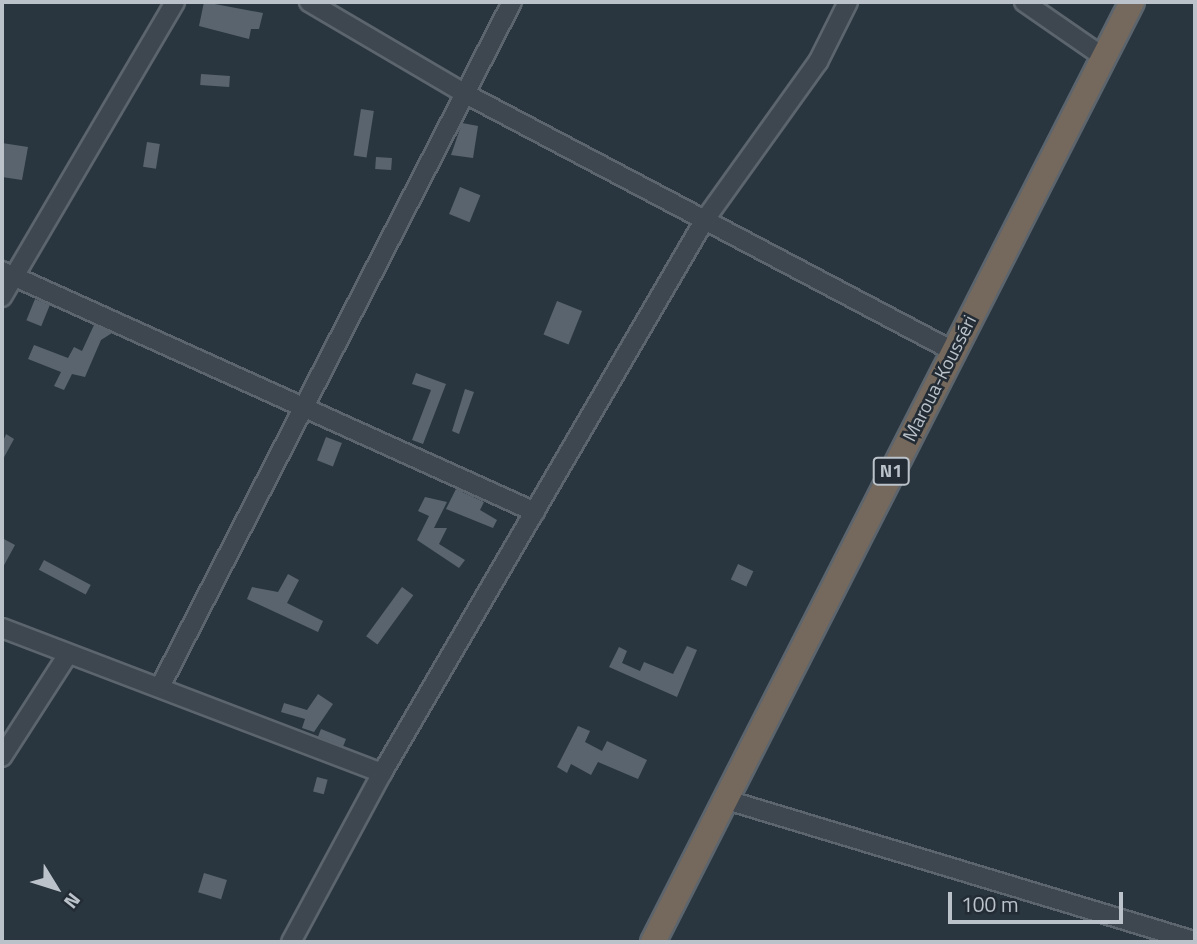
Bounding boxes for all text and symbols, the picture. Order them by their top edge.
street label: Maroua-Kousséri [897,311,981,445]
road number: N1 [872,457,910,486]
north arrow [21,853,91,923]
scale bar [952,878,1127,922]
text: N [57,887,88,915]
text: 100 m [961,888,1018,920]

